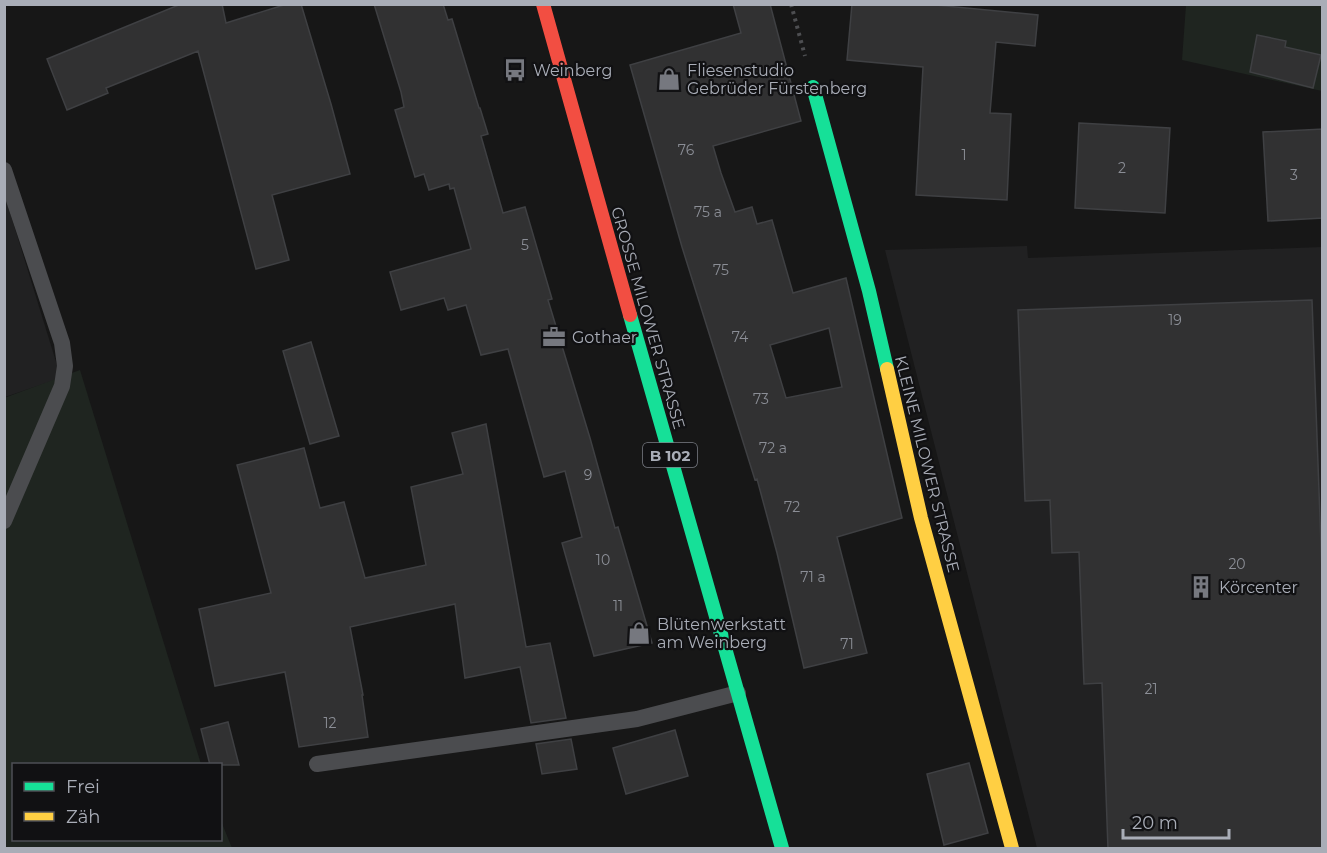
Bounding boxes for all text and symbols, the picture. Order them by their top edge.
bus stop icon: Weinberg [502,57,528,83]
place label: Weinberg [533,61,612,80]
place label: Fliesenstudio Gebrüder Fürstenberg [687,61,867,98]
shop icon: Fliesenstudio Gebrüder Fürstenberg [656,66,682,92]
house number: 76 [678,141,695,159]
house number: 1 [961,146,967,164]
house number: 2 [1118,159,1126,177]
house number: 3 [1290,166,1298,184]
house number: 75 a [694,203,722,221]
street label: GROSSE MILOWER STRASSE [607,205,689,431]
house number: 5 [521,236,529,254]
house number: 75 [713,261,729,279]
house number: 19 [1168,311,1182,329]
office icon: Gothaer [541,324,567,350]
place label: Gothaer [572,328,637,347]
house number: 74 [732,328,749,346]
street label: KLEINE MILOWER STRASSE [891,354,963,574]
house number: 73 [753,390,769,408]
house number: 72 a [759,439,787,457]
road number: B 102 [643,443,697,467]
house number: 9 [584,466,592,484]
house number: 72 [784,498,800,516]
house number: 10 [596,551,610,569]
house number: 20 [1228,555,1246,573]
house number: 71 a [800,568,826,586]
building icon: Körcenter [1188,574,1214,600]
place label: Körcenter [1219,578,1298,597]
house number: 11 [613,597,623,615]
place label: Blütenwerkstatt am Weinberg [657,615,786,652]
shop icon: Blütenwerkstatt am Weinberg [626,620,652,646]
house number: 71 [840,635,854,653]
house number: 21 [1144,680,1158,698]
house number: 12 [323,714,337,732]
legend [12,763,222,841]
text: Frei [66,776,100,798]
scale bar [1123,802,1230,840]
text: Zäh [66,806,101,828]
text: 20 m [1132,812,1178,834]

